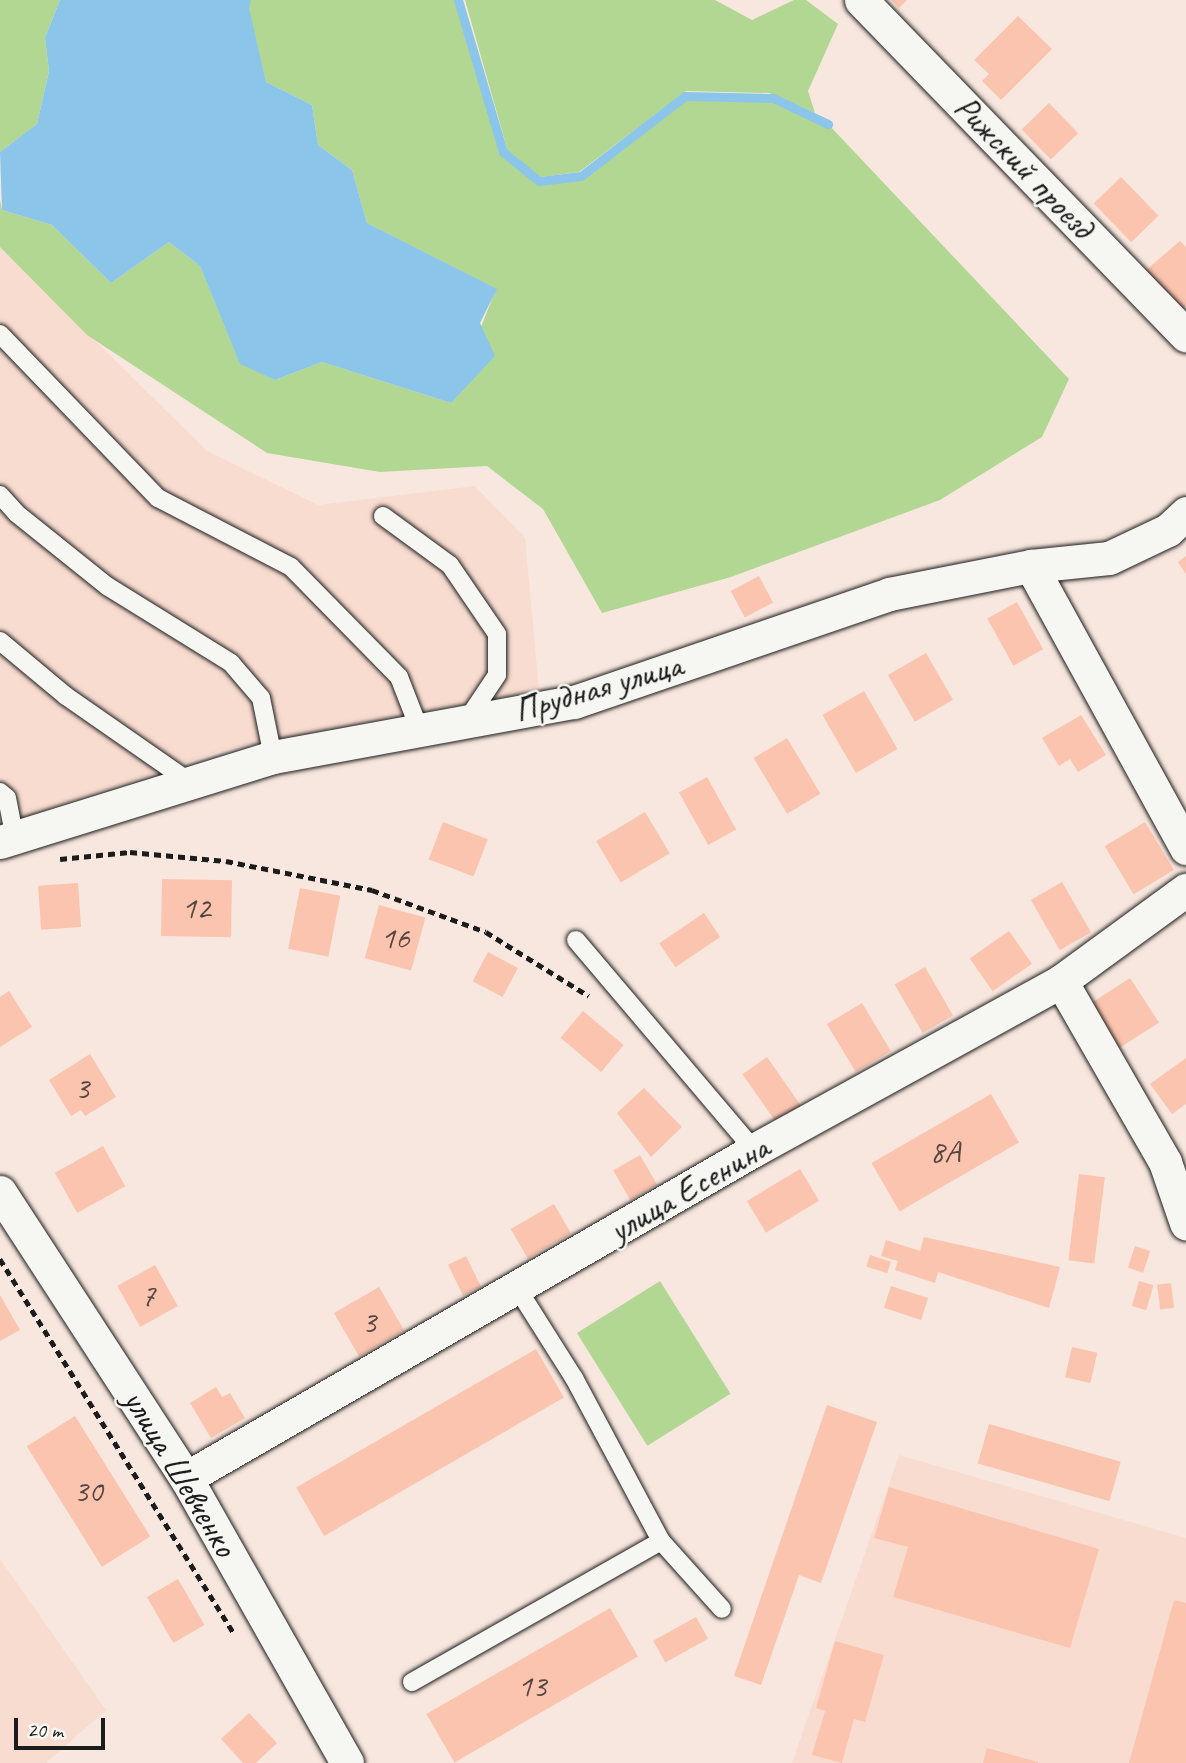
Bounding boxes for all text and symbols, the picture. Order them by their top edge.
street label: Рижский проезд [945,87,1103,247]
street label: Прудная улица [509,644,687,732]
house number: 12 [182,889,210,927]
house number: 16 [381,919,409,957]
house number: 3 [75,1069,89,1107]
street label: улица Есенина [602,1127,776,1251]
house number: 8А [930,1133,960,1171]
house number: 7 [141,1277,155,1315]
house number: 3 [362,1303,376,1341]
street label: улица Шевченко [113,1381,247,1565]
house number: 30 [74,1472,102,1510]
house number: 13 [518,1667,546,1705]
scale bar [18,1704,108,1748]
text: 20 m [27,1717,63,1743]

